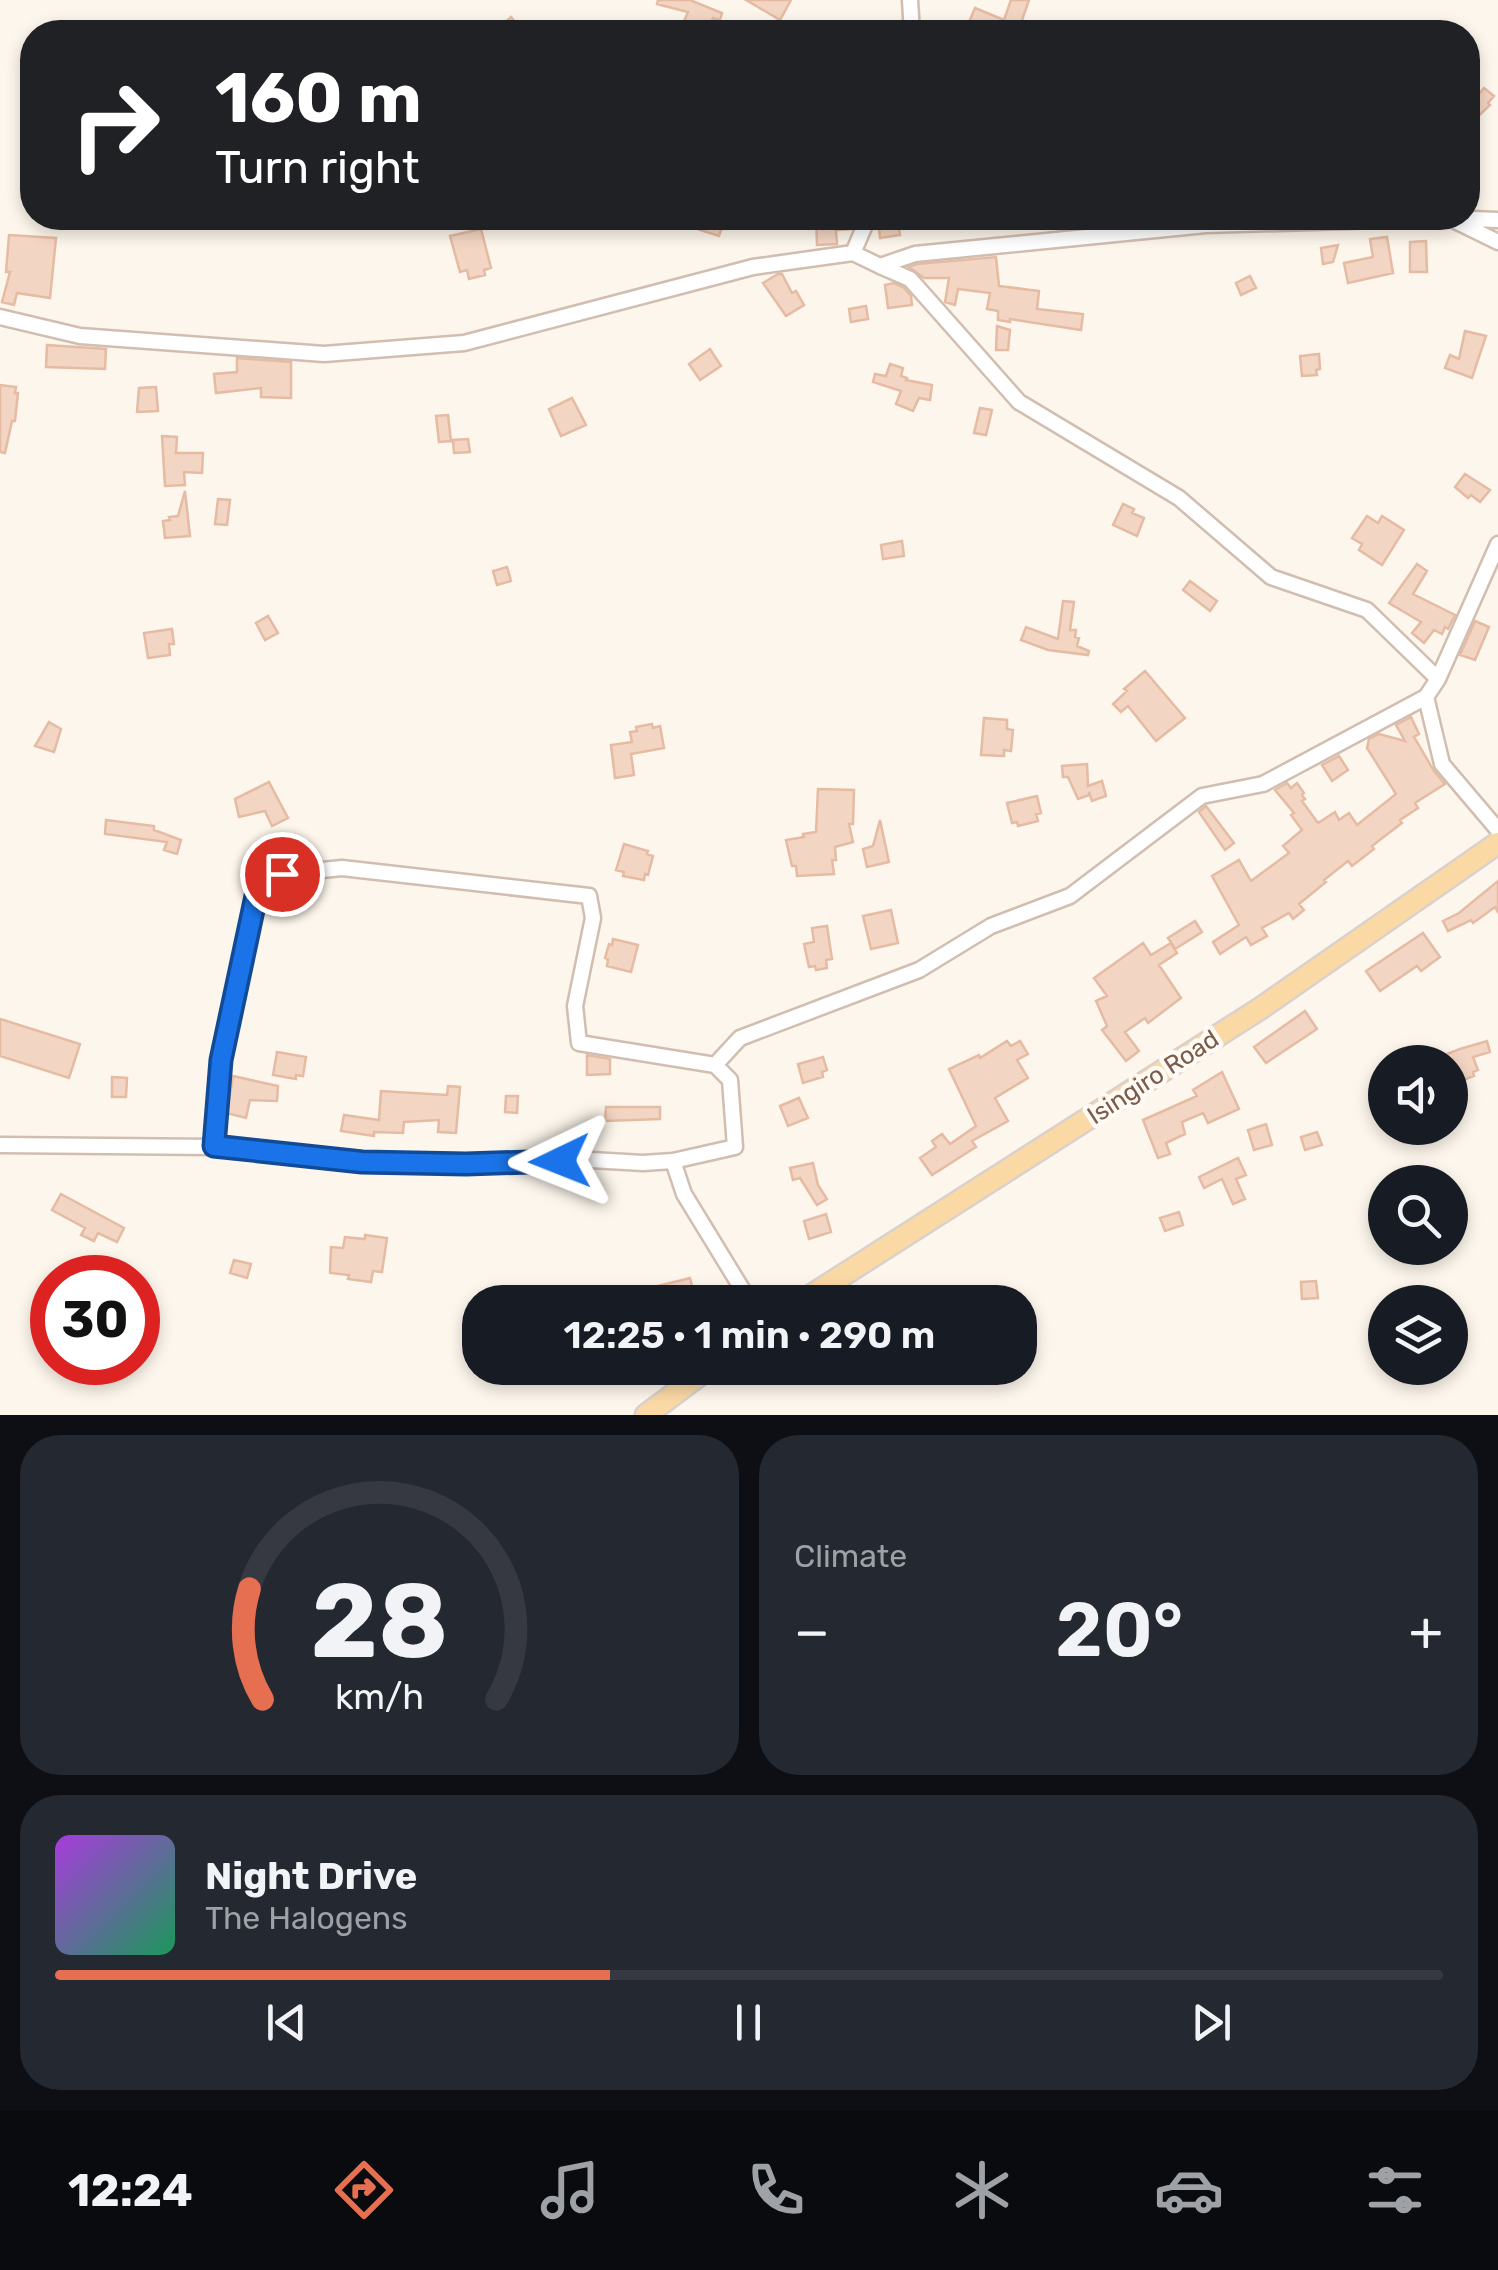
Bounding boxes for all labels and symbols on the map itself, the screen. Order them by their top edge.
pin [240,832,325,917]
street label: Isingiro Road [1082,1024,1224,1130]
position arrow [508,1109,612,1213]
speed limit sign: 30 [30,1255,160,1385]

